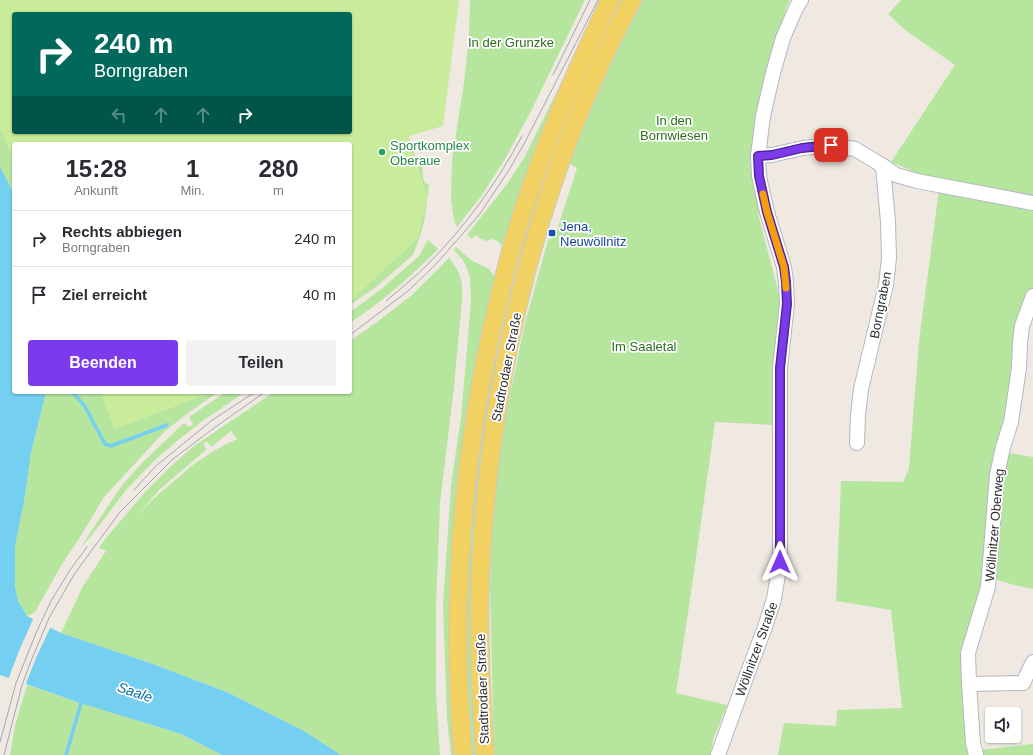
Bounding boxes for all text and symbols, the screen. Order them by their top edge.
icon: right [28,28,80,80]
text: 240 m [94,28,173,59]
park label: In der Grunzke [468,35,554,50]
text: Borngraben [94,61,188,81]
icon: left [108,104,130,126]
icon: ahead [150,104,172,126]
icon: ahead [192,104,214,126]
icon: right [234,104,256,126]
park label: In den Bornwiesen [640,113,708,143]
pin [814,128,848,162]
icon: arrive [820,134,842,156]
place label: Sportkomplex Oberaue [390,138,470,168]
marker: Sportkomplex Oberaue [377,147,387,157]
text: 15:28 [66,155,127,182]
text: 1 [186,155,199,182]
text: 280 [258,155,299,182]
text: Ankunft [74,183,118,198]
text: Min. [180,183,205,198]
text: m [273,183,284,198]
place label: Jena, Neuwöllnitz [560,219,626,249]
text: Rechts abbiegen [62,223,182,240]
icon: right [28,228,50,250]
marker: Jena, Neuwöllnitz [547,228,557,238]
text: 240 m [294,230,336,247]
text: Borngraben [62,240,130,255]
street label: Borngraben [867,270,894,340]
icon: arrive [28,284,50,306]
text: Ziel erreicht [62,286,147,303]
text: 40 m [303,286,336,303]
street label: Stadtrodaer Straße [489,311,524,423]
park label: Im Saaletal [611,339,677,354]
button: Beenden [28,340,178,386]
button: Teilen [186,340,336,386]
street label: Wöllnitzer Oberweg [982,468,1007,582]
position arrow [759,541,801,583]
street label: Wöllnitzer Straße [732,600,781,699]
street label: Stadtrodaer Straße [473,633,492,744]
water label: Saale [115,679,155,705]
map controls [985,707,1021,743]
button: sound [985,707,1021,743]

